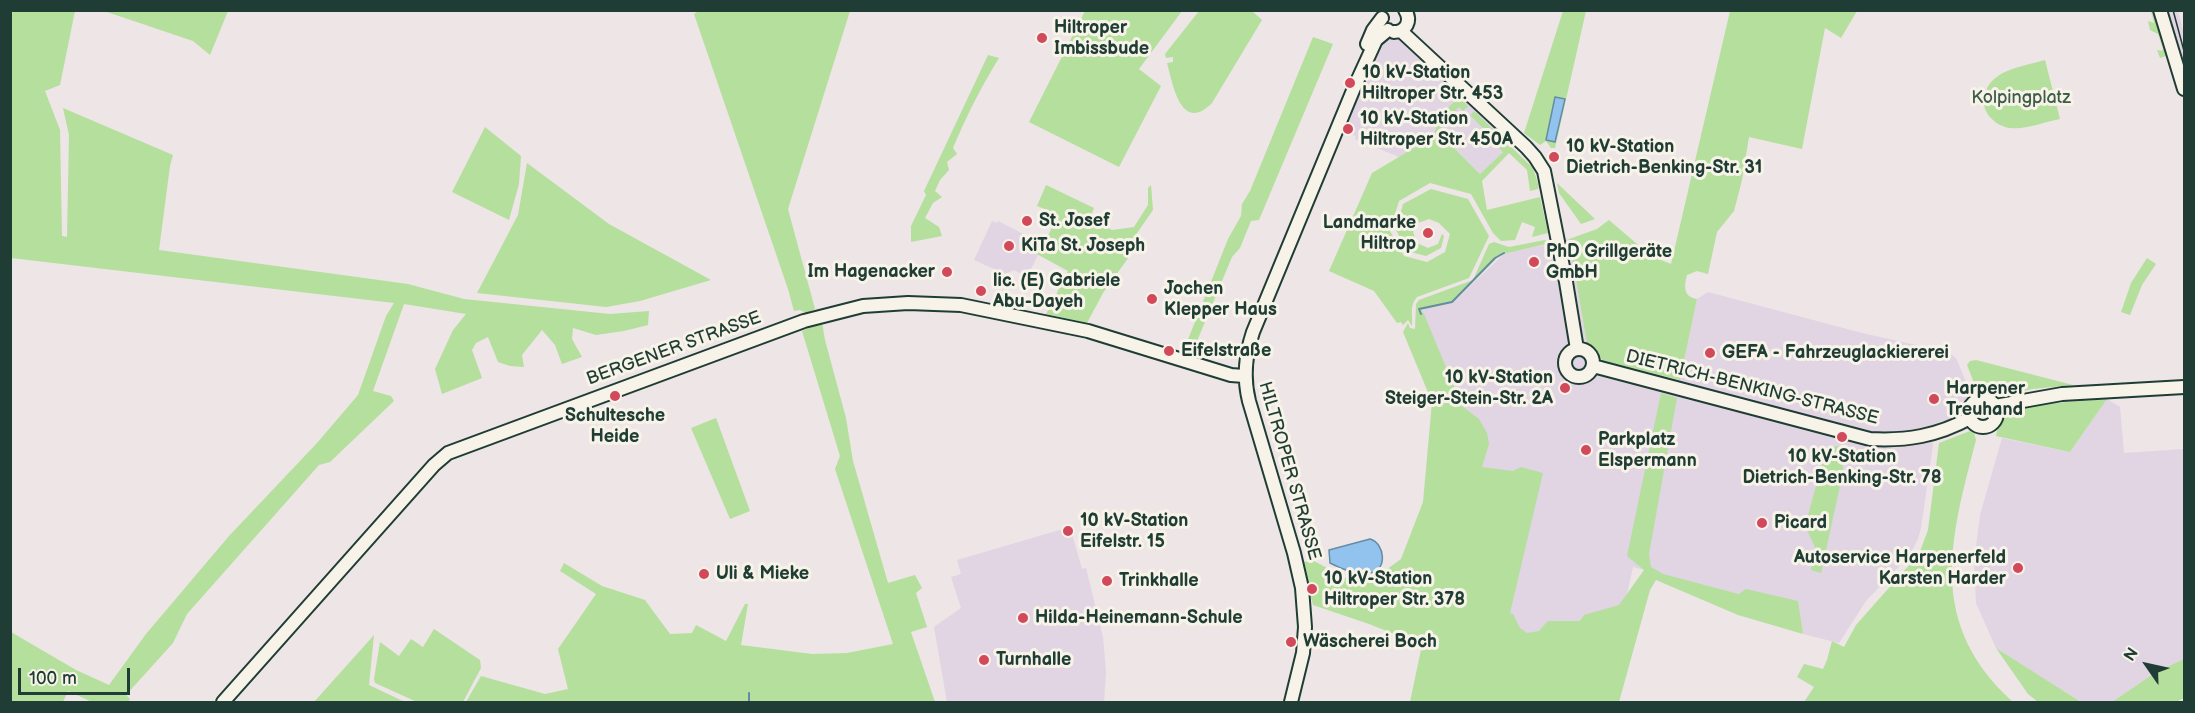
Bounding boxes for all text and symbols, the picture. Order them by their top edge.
place label: Hiltroper Imbissbude [1054,17,1149,60]
marker: Hiltroper Imbissbude [1035,31,1049,45]
place label: 10 kV-Station Hiltroper Str. 453 [1362,62,1503,104]
marker: 10 kV-Station Hiltroper Str. 453 [1343,76,1357,90]
park label: Kolpingplatz [1971,87,2071,109]
place label: 10 kV-Station Hiltroper Str. 450A [1360,108,1513,150]
marker: 10 kV-Station Hiltroper Str. 450A [1341,122,1355,136]
place label: 10 kV-Station Dietrich-Benking-Str. 31 [1566,136,1762,178]
marker: 10 kV-Station Dietrich-Benking-Str. 31 [1547,150,1561,164]
place label: St. Josef [1039,210,1110,232]
place label: Landmarke Hiltrop [1323,212,1416,254]
marker: St. Josef [1020,214,1034,228]
marker: Landmarke Hiltrop [1421,226,1435,240]
place label: KiTa St. Joseph [1021,235,1145,257]
marker: KiTa St. Joseph [1002,239,1016,253]
place label: PhD Grillgeräte GmbH [1546,241,1672,284]
marker: PhD Grillgeräte GmbH [1527,255,1541,269]
place label: Im Hagenacker [808,261,935,283]
marker: Im Hagenacker [940,265,954,279]
place label: lic. (E) Gabriele Abu-Dayeh [993,270,1120,312]
place label: Jochen Klepper Haus [1164,278,1277,320]
marker: lic. (E) Gabriele Abu-Dayeh [974,284,988,298]
marker: Jochen Klepper Haus [1145,292,1159,306]
street label: BERGENER STRASSE [584,307,764,391]
place label: Eifelstraße [1181,340,1271,362]
place label: GEFA - Fahrzeuglackiererei [1722,342,1949,364]
marker: Eifelstraße [1162,344,1176,358]
street label: DIETRICH-BENKING-STRASSE [1623,346,1881,430]
marker: GEFA - Fahrzeuglackiererei [1703,346,1717,360]
place label: 10 kV-Station Steiger-Stein-Str. 2A [1385,367,1553,410]
place label: Harpener Treuhand [1946,378,2025,420]
street label: HILTROPER STRASSE [1253,379,1325,563]
marker: 10 kV-Station Steiger-Stein-Str. 2A [1558,381,1572,395]
marker: Schultesche Heide [608,389,622,403]
marker: Harpener Treuhand [1927,392,1941,406]
place label: Schultesche Heide [565,405,665,448]
place label: Parkplatz Elspermann [1598,429,1697,472]
marker: 10 kV-Station Dietrich-Benking-Str. 78 [1835,430,1849,444]
marker: Parkplatz Elspermann [1579,443,1593,457]
place label: 10 kV-Station Dietrich-Benking-Str. 78 [1743,446,1941,488]
place label: 10 kV-Station Eifelstr. 15 [1080,510,1188,552]
place label: Picard [1774,512,1827,534]
marker: Picard [1755,516,1769,530]
marker: 10 kV-Station Eifelstr. 15 [1061,524,1075,538]
place label: Autoservice Harpenerfeld Karsten Harder [1794,547,2006,590]
marker: Autoservice Harpenerfeld Karsten Harder [2011,561,2025,575]
place label: Uli & Mieke [716,563,809,585]
marker: Uli & Mieke [697,567,711,581]
place label: 10 kV-Station Hiltroper Str. 378 [1324,568,1465,610]
place label: Trinkhalle [1119,570,1199,592]
marker: Trinkhalle [1100,574,1114,588]
marker: 10 kV-Station Hiltroper Str. 378 [1305,582,1319,596]
place label: Hilda-Heinemann-Schule [1035,607,1243,629]
marker: Hilda-Heinemann-Schule [1016,611,1030,625]
place label: Wäscherei Boch [1303,631,1437,653]
marker: Wäscherei Boch [1284,635,1298,649]
north arrow [2117,635,2177,695]
text: N [2120,644,2143,665]
place label: Turnhalle [996,649,1071,671]
marker: Turnhalle [977,653,991,667]
scale bar [21,656,134,694]
text: 100 m [29,668,77,689]

